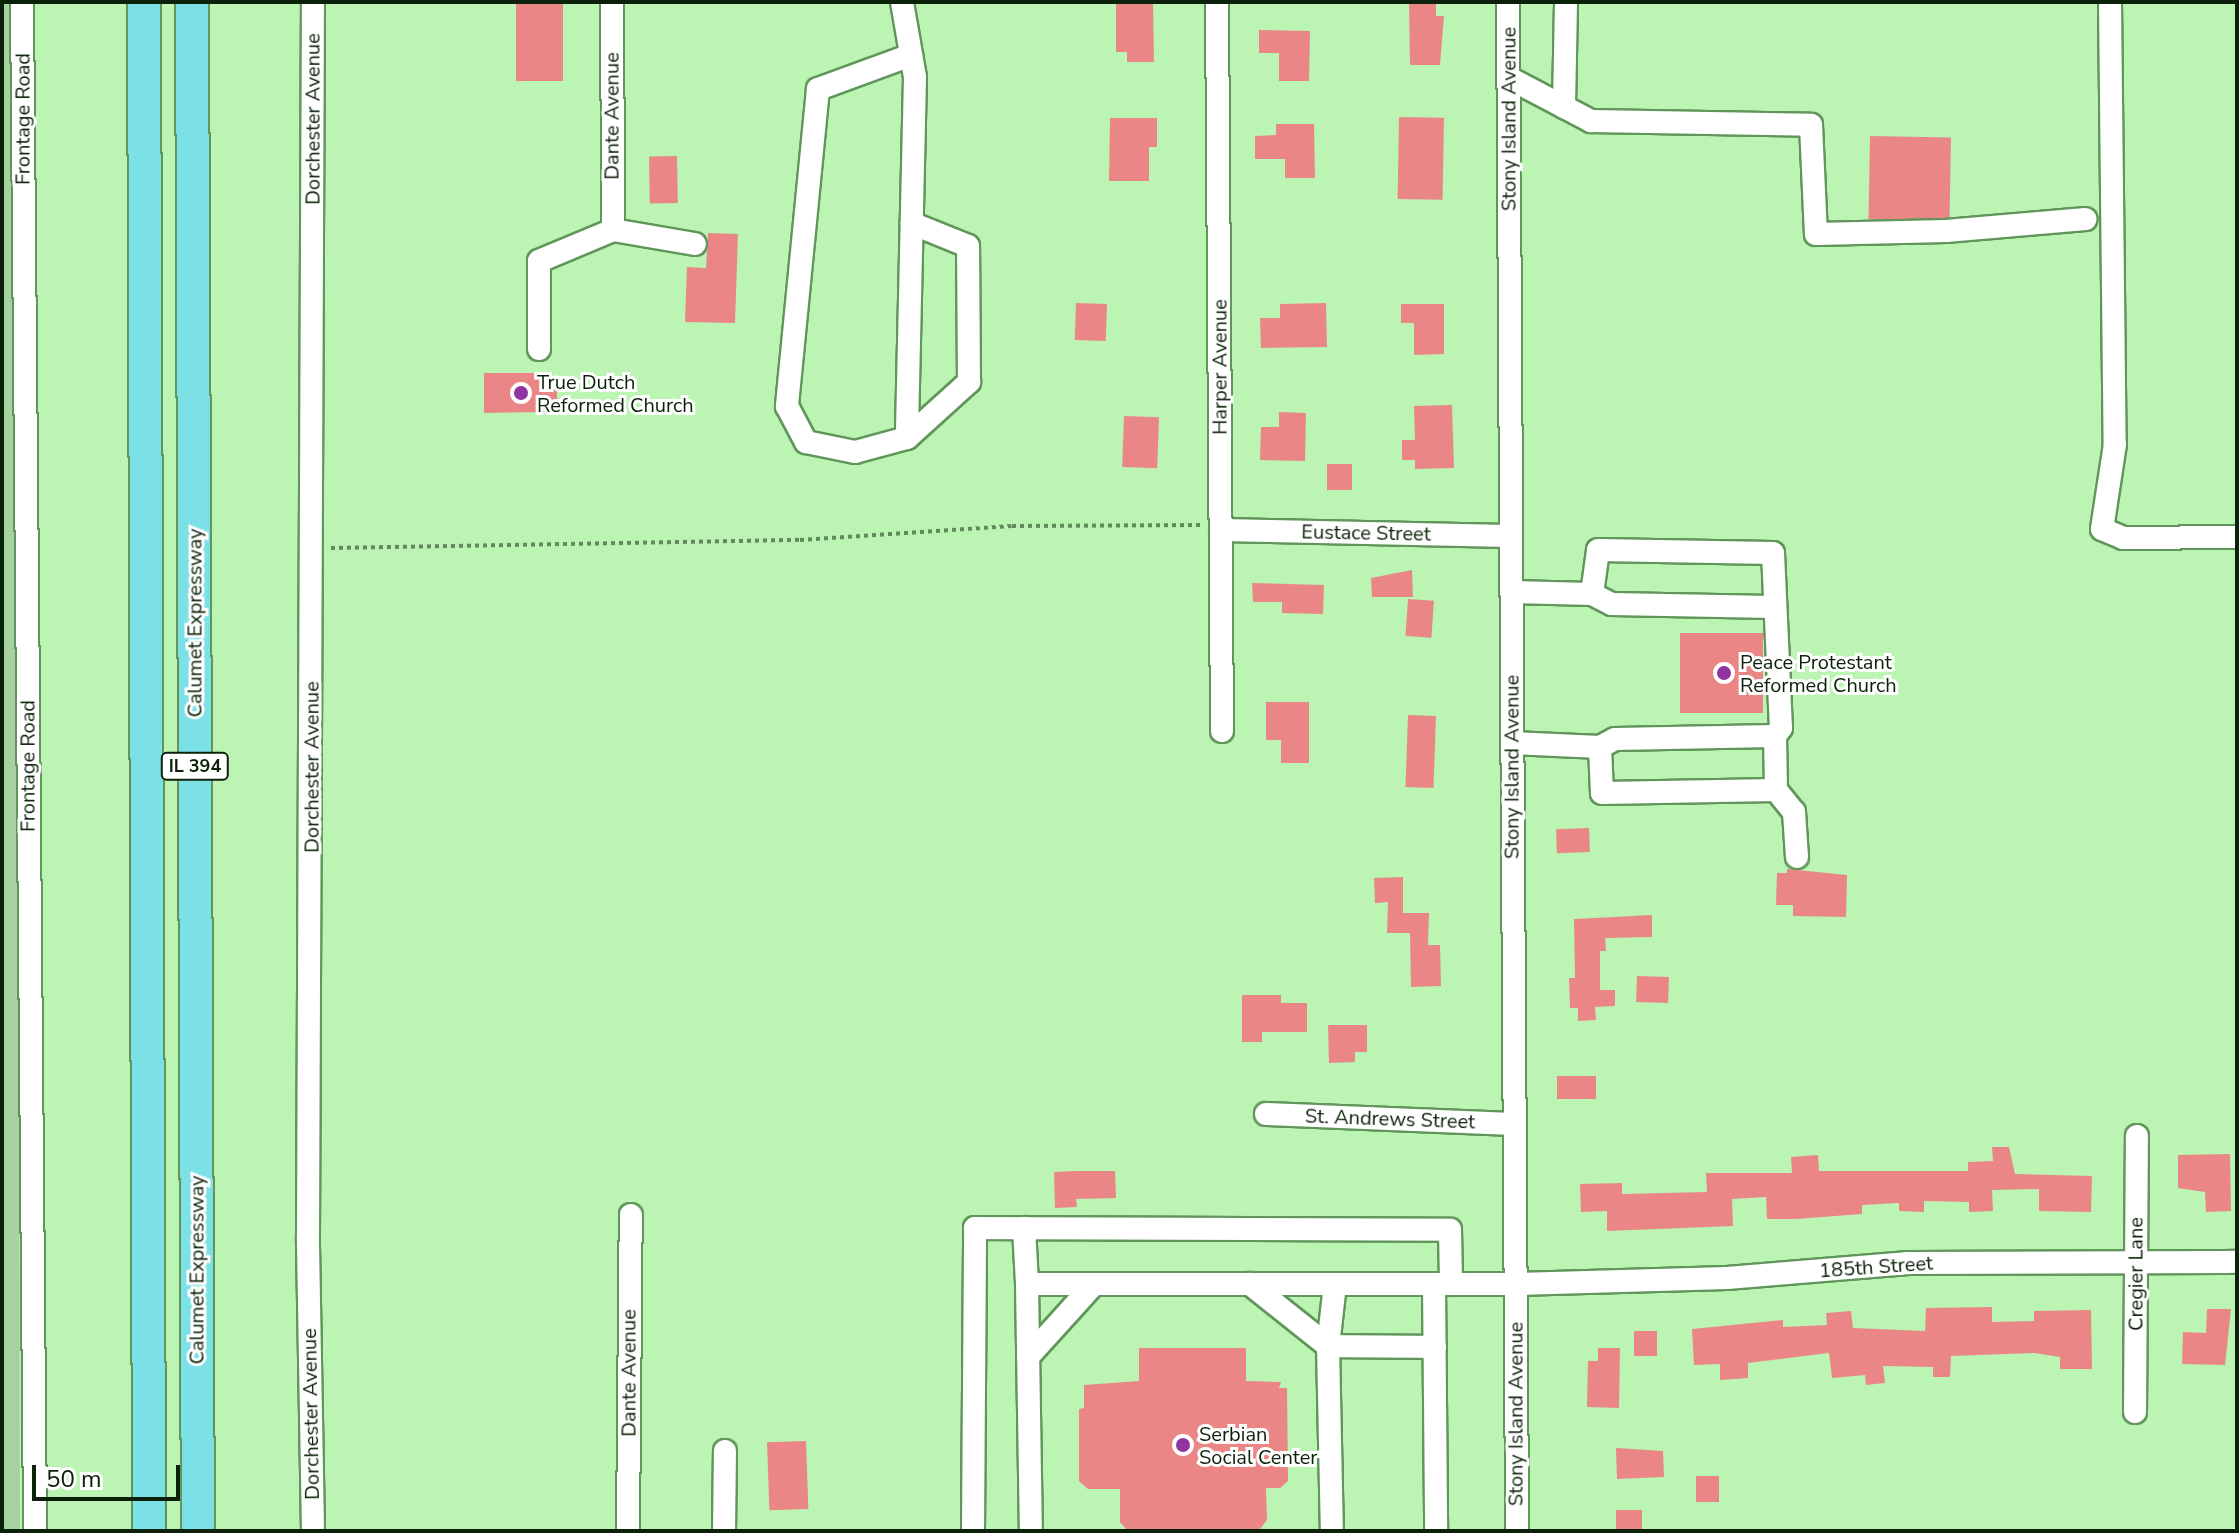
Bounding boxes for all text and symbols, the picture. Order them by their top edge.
street label: Stony Island Avenue [1497,27,1521,211]
street label: Dorchester Avenue [301,33,325,205]
street label: Dante Avenue [600,52,624,180]
street label: Frontage Road [11,53,35,185]
street label: Harper Avenue [1208,299,1232,435]
place label: True Dutch Reformed Church [537,370,694,417]
marker: True Dutch Reformed Church [512,384,530,402]
street label: Eustace Street [1301,520,1431,546]
street label: Calumet Expressway [183,529,207,717]
place label: Peace Protestant Reformed Church [1740,650,1897,697]
marker: Peace Protestant Reformed Church [1715,664,1733,682]
street label: Stony Island Avenue [1500,675,1524,859]
street label: Dorchester Avenue [300,681,324,853]
street label: Frontage Road [16,700,40,832]
road number: IL 394 [159,752,231,780]
street label: St. Andrews Street [1304,1104,1476,1134]
street label: Calumet Expressway [185,1176,209,1364]
street label: Cregier Lane [2124,1217,2148,1331]
street label: 185th Street [1818,1251,1934,1283]
street label: Dante Avenue [617,1309,641,1437]
street label: Stony Island Avenue [1504,1322,1528,1506]
street label: Dorchester Avenue [298,1328,324,1500]
place label: Serbian Social Center [1199,1422,1317,1469]
marker: Serbian Social Center [1174,1436,1192,1454]
scale bar [36,1449,184,1499]
text: 50 m [46,1463,102,1495]

